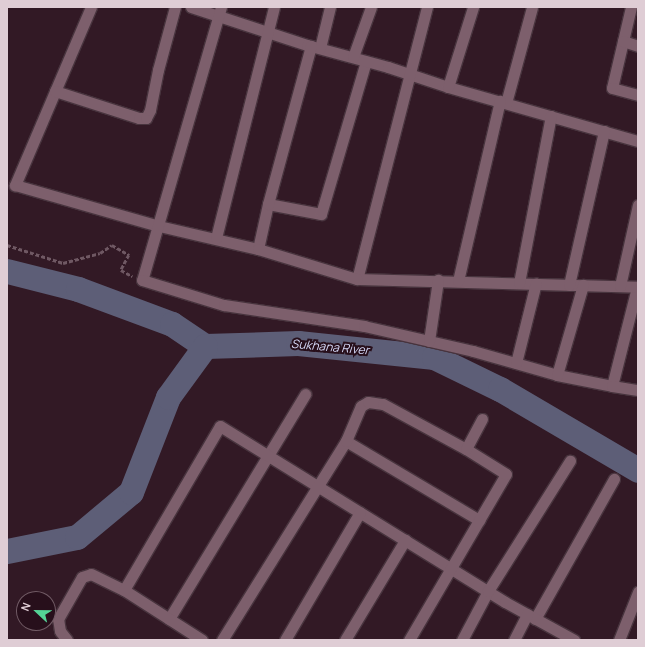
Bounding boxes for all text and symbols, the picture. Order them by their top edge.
water label: Sukhana River [291,336,369,358]
north arrow [16,591,56,631]
text: N [17,600,34,613]

